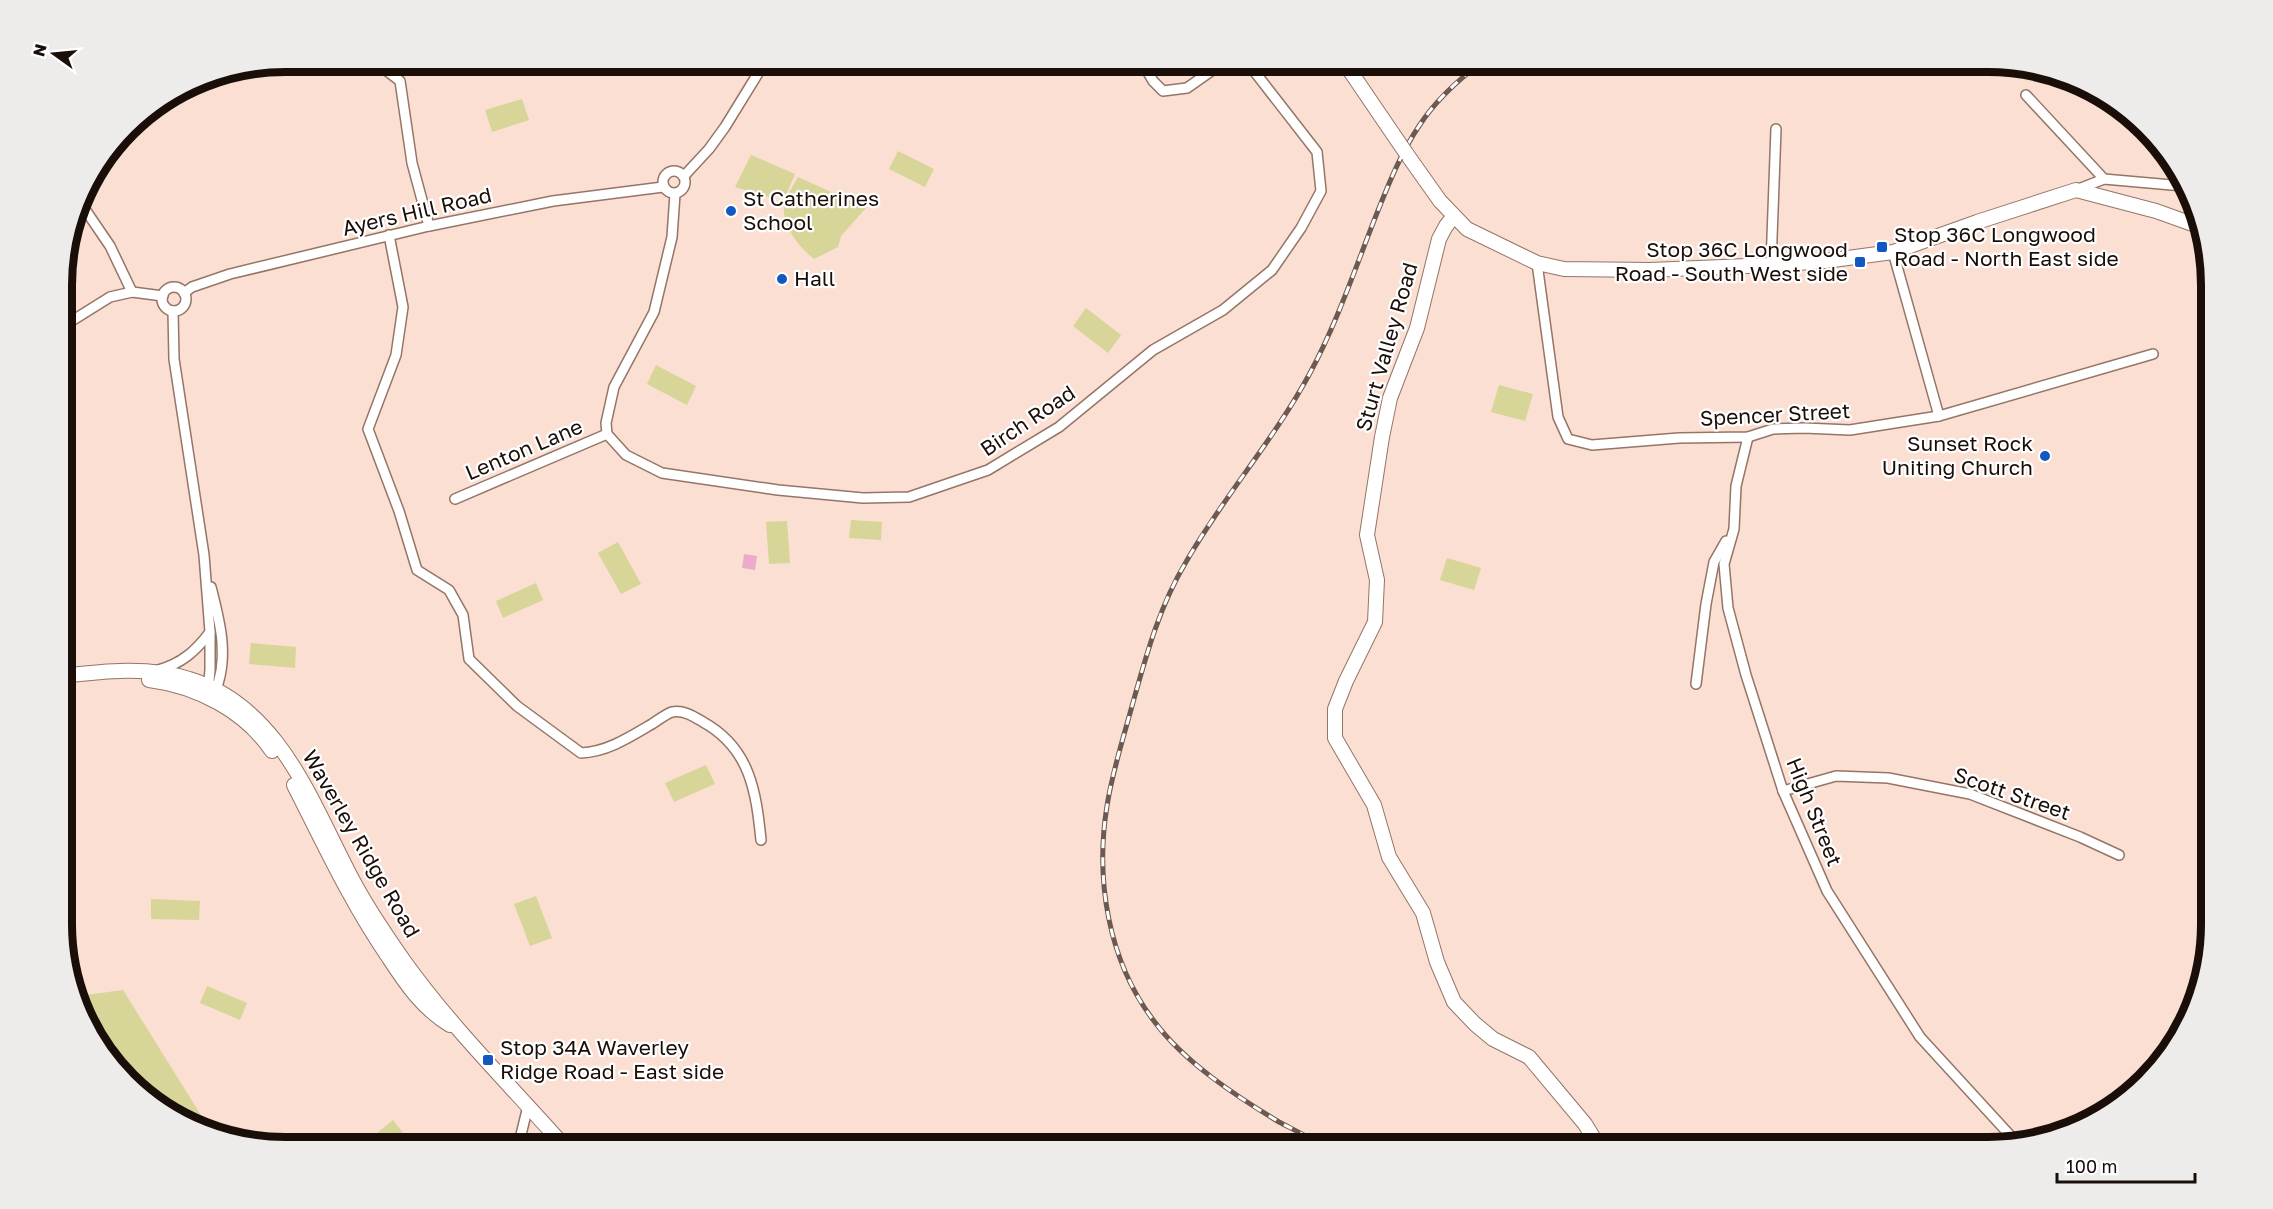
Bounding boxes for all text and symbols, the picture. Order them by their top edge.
north arrow [24,24,84,84]
text: N [28,42,51,59]
street label: Ayers Hill Road [339,181,494,241]
place label: St Catherines School [743,185,879,235]
marker: St Catherines School [724,204,738,218]
place label: Stop 36C Longwood Road - North East side [1894,221,2119,271]
place label: Stop 36C Longwood Road - South West side [1615,236,1848,286]
marker: Stop 36C Longwood Road - North East side [1875,240,1889,254]
marker: Stop 36C Longwood Road - South West side [1853,255,1867,269]
street label: Sturt Valley Road [1349,259,1423,434]
place label: Hall [794,265,835,291]
marker: Hall [775,272,789,286]
street label: Birch Road [975,379,1080,461]
street label: Spencer Street [1699,397,1851,431]
street label: Lenton Lane [461,413,586,485]
place label: Sunset Rock Uniting Church [1882,430,2033,480]
marker: Sunset Rock Uniting Church [2038,449,2052,463]
street label: Waverley Ridge Road [298,745,426,942]
street label: High Street [1781,754,1848,870]
street label: Scott Street [1951,761,2074,825]
place label: Stop 34A Waverley Ridge Road - East side [500,1034,724,1084]
marker: Stop 34A Waverley Ridge Road - East side [481,1053,495,1067]
scale bar [2057,1146,2195,1184]
text: 100 m [2066,1155,2117,1177]

